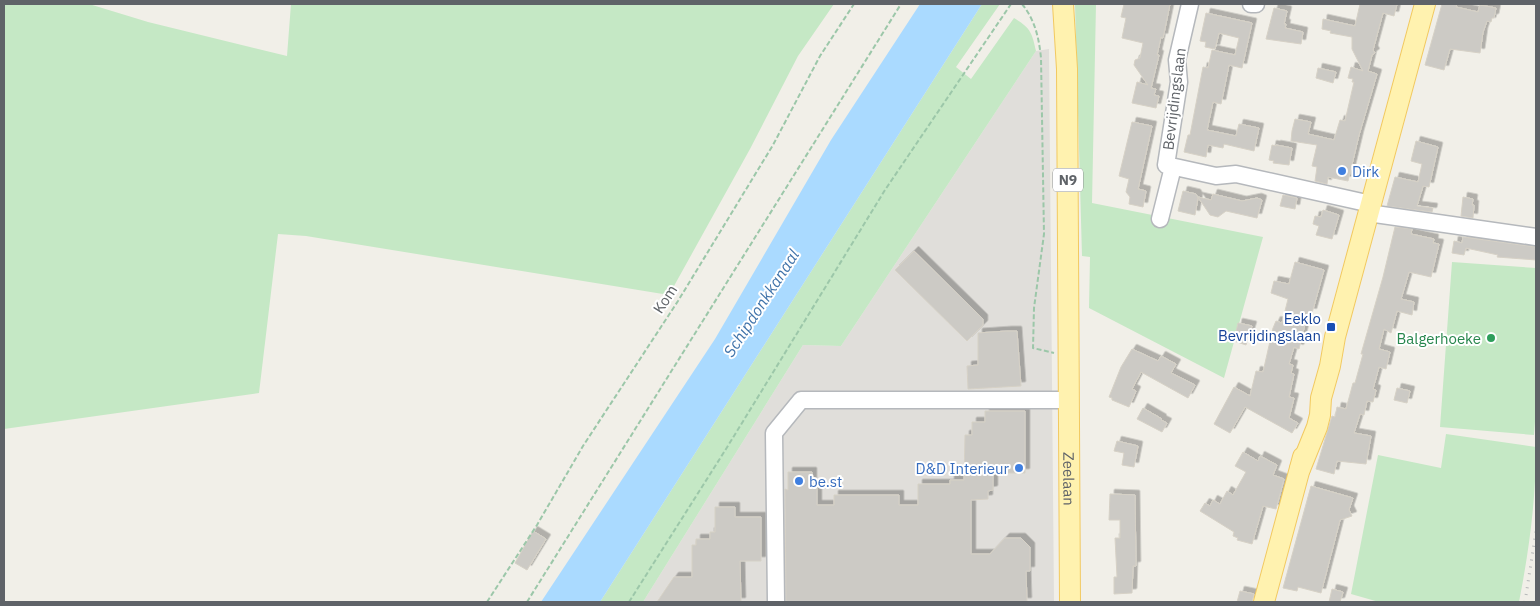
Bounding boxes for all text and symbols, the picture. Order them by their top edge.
street label: Bevrijdingslaan [1158,47,1190,151]
place label: Dirk [1352,162,1379,181]
marker: Dirk [1336,165,1348,177]
road number: N9 [1053,168,1083,192]
water label: Schipdonkkanaal [719,245,804,361]
street label: Kom [649,281,681,317]
place label: Eeklo Bevrijdingslaan [1218,309,1321,345]
marker: Eeklo Bevrijdingslaan [1325,321,1337,333]
place label: Balgerhoeke [1397,329,1481,348]
marker: Balgerhoeke [1485,332,1497,344]
street label: Zeelaan [1060,452,1079,506]
place label: D&D Interieur [915,459,1009,478]
marker: D&D Interieur [1013,462,1025,474]
place label: be.st [809,472,842,491]
marker: be.st [793,475,805,487]

